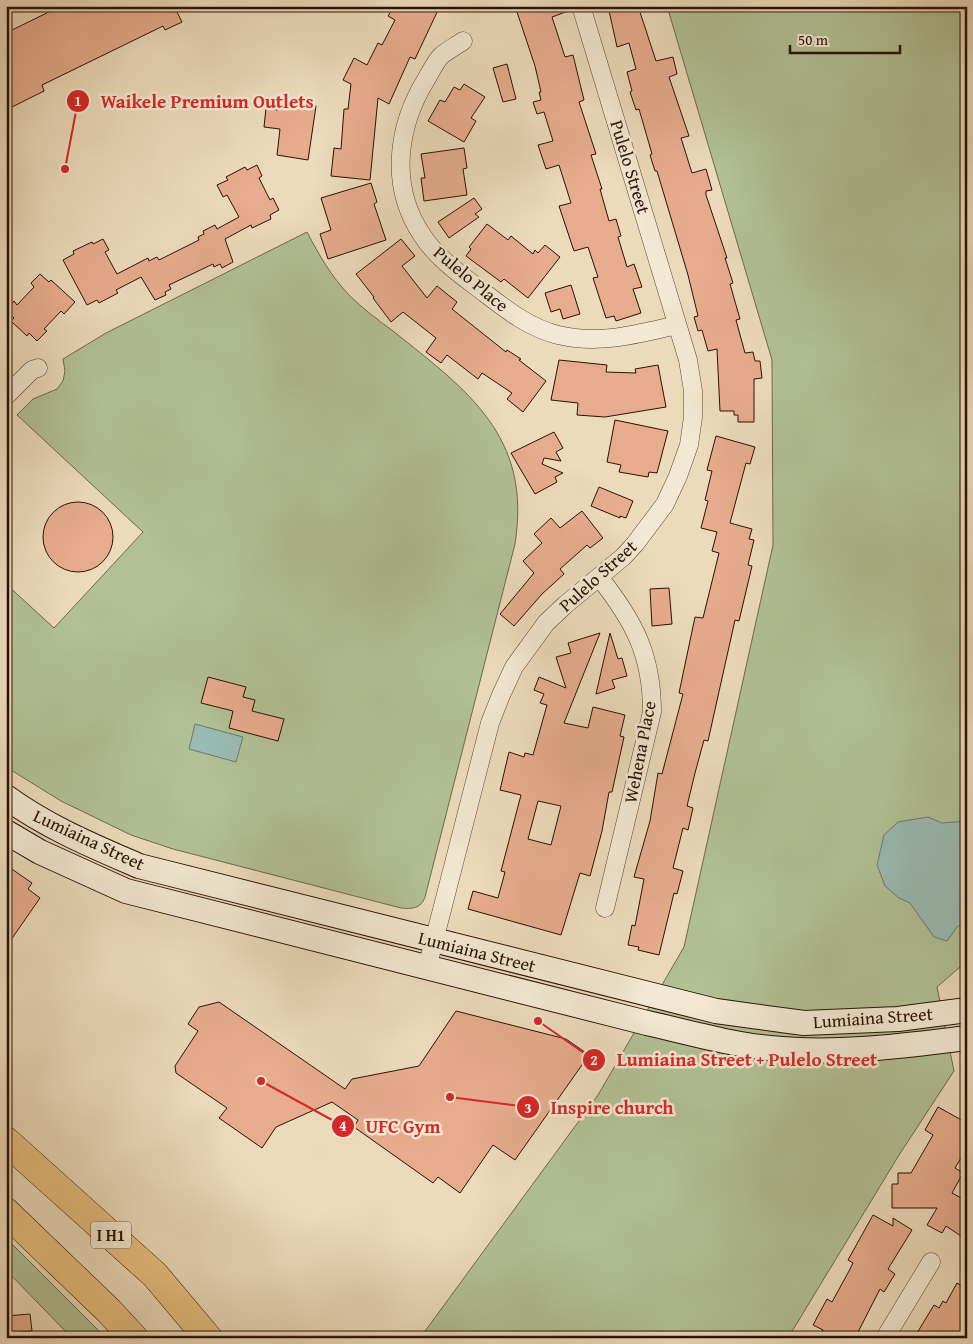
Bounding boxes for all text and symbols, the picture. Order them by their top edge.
scale bar [790,22,900,54]
text: 50 m [798,29,829,50]
callout: Waikele Premium Outlets [65,84,323,118]
text: Waikele Premium Outlets [100,87,314,115]
text: 1 [74,90,82,111]
street label: Pulelo Street [603,117,658,218]
street label: Pulelo Place [428,239,515,318]
street label: Pulelo Street [553,533,643,618]
street label: Wehena Place [616,698,663,805]
street label: Lumiaina Street [29,802,150,877]
street label: Lumiaina Street [416,924,539,979]
street label: Lumiaina Street [812,1000,934,1035]
callout: Lumiaina Street + Pulelo Street [582,1043,887,1077]
text: Lumiaina Street + Pulelo Street [617,1045,878,1073]
text: 2 [590,1049,598,1070]
callout: Inspire church [516,1090,684,1124]
text: Inspire church [550,1093,674,1121]
text: 3 [524,1097,532,1118]
callout: UFC Gym [331,1109,451,1143]
text: UFC Gym [365,1112,441,1140]
text: 4 [339,1115,347,1136]
road number: I H1 [91,1222,131,1248]

